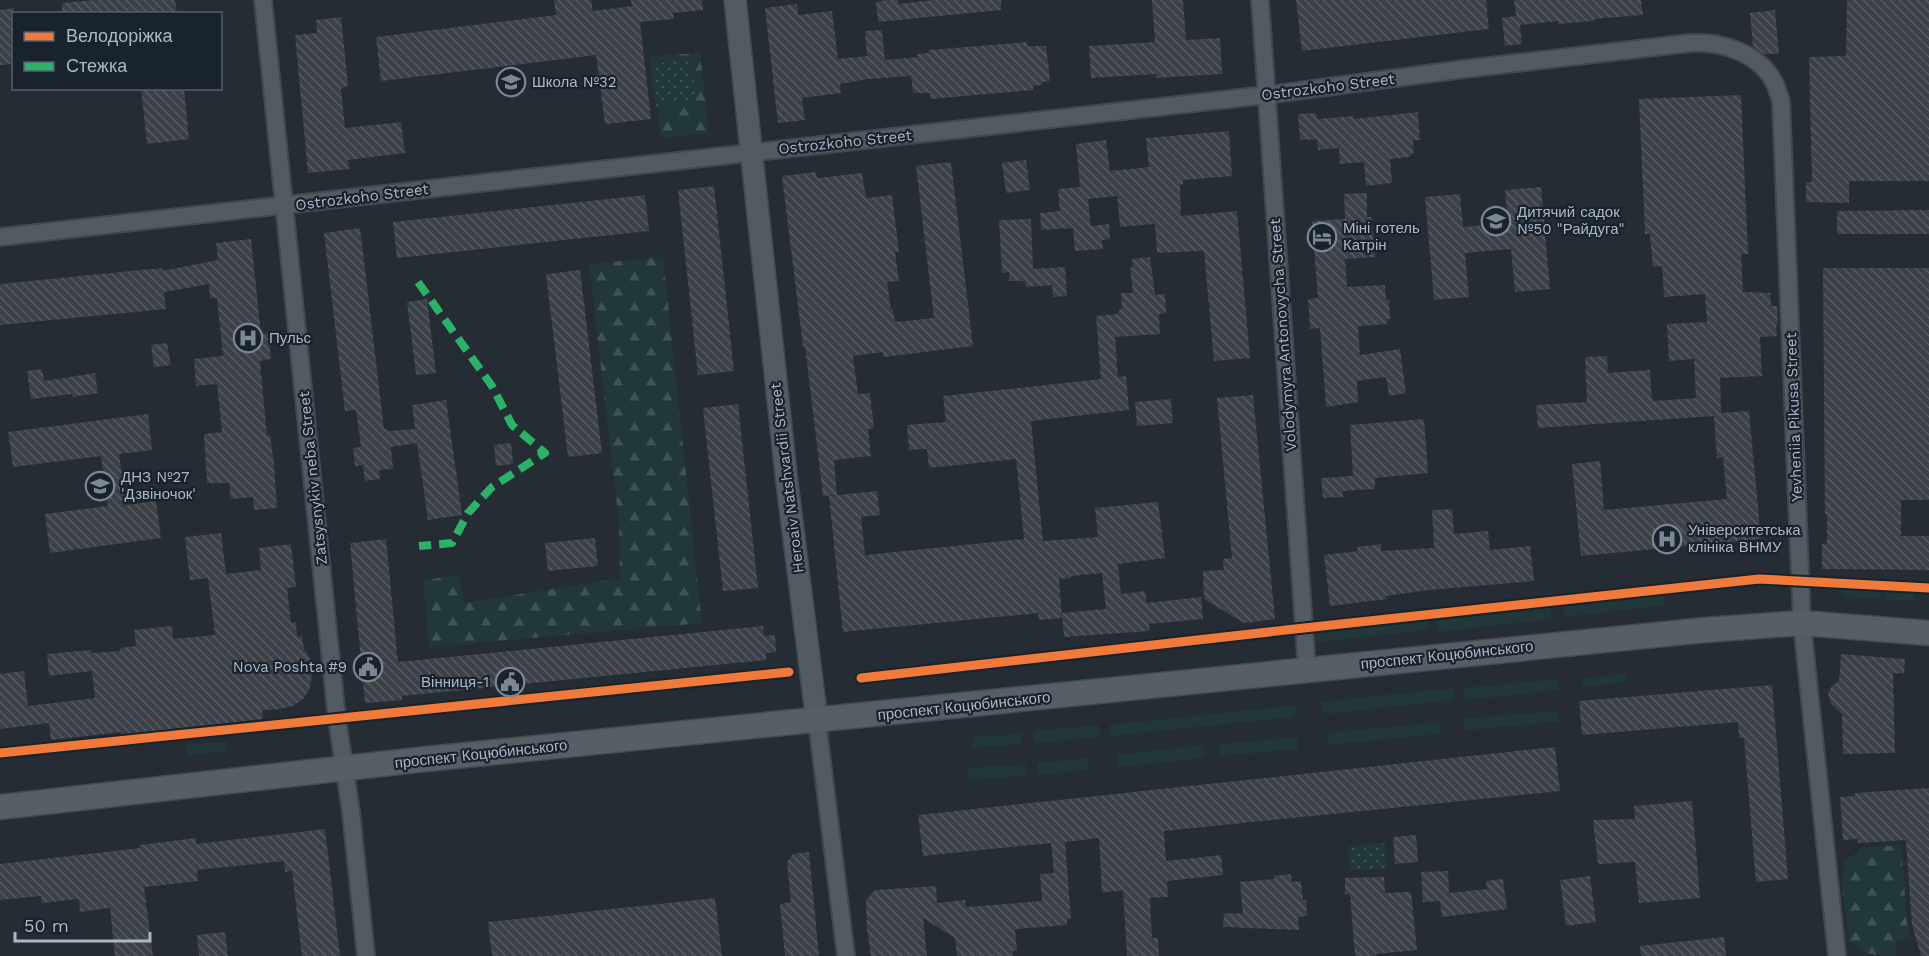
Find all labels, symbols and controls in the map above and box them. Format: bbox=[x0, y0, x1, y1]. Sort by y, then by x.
legend bbox=[12, 12, 222, 90]
text: Велодоріжка bbox=[66, 25, 174, 46]
text: Стежка bbox=[66, 55, 128, 76]
school or university icon: Школа №32 bbox=[495, 66, 527, 98]
street label: Ostrozkoho Street bbox=[1260, 70, 1396, 104]
place label: Школа №32 bbox=[532, 73, 617, 91]
street label: Ostrozkoho Street bbox=[777, 126, 913, 158]
street label: Ostrozkoho Street bbox=[294, 180, 430, 214]
place label: Дитячий садок №50 "Райдуга" bbox=[1517, 203, 1625, 238]
school or university icon: Дитячий садок №50 "Райдуга" bbox=[1480, 205, 1512, 237]
street label: Volodymyra Antonovycha Street bbox=[1266, 217, 1300, 452]
place label: Міні готель Катрін bbox=[1343, 219, 1420, 254]
hotel icon: Міні готель Катрін bbox=[1306, 221, 1338, 253]
hospital icon: Пульс bbox=[232, 322, 264, 354]
place label: Пульс bbox=[269, 329, 312, 347]
street label: Yevheniia Pikusa Street bbox=[1782, 331, 1806, 502]
street label: Heroaiv Natshvardii Street bbox=[766, 381, 808, 574]
street label: Zatsysnykiv neba Street bbox=[295, 390, 331, 566]
place label: ДНЗ №27 'Дзвіночок' bbox=[121, 468, 196, 503]
school or university icon: ДНЗ №27 'Дзвіночок' bbox=[84, 470, 116, 502]
place label: Університетська клініка ВНМУ bbox=[1688, 521, 1801, 556]
hospital icon: Університетська клініка ВНМУ bbox=[1651, 523, 1683, 555]
street label: проспект Коцюбинського bbox=[1360, 637, 1534, 673]
public building icon: Nova Poshta #9 bbox=[352, 651, 384, 683]
place label: Nova Poshta #9 bbox=[233, 658, 347, 676]
public building icon: Вінниця-1 bbox=[494, 666, 526, 698]
place label: Вінниця-1 bbox=[421, 673, 489, 691]
street label: проспект Коцюбинського bbox=[877, 688, 1051, 724]
street label: проспект Коцюбинського bbox=[394, 736, 568, 772]
scale bar bbox=[15, 905, 150, 943]
text: 50 m bbox=[24, 915, 69, 936]

